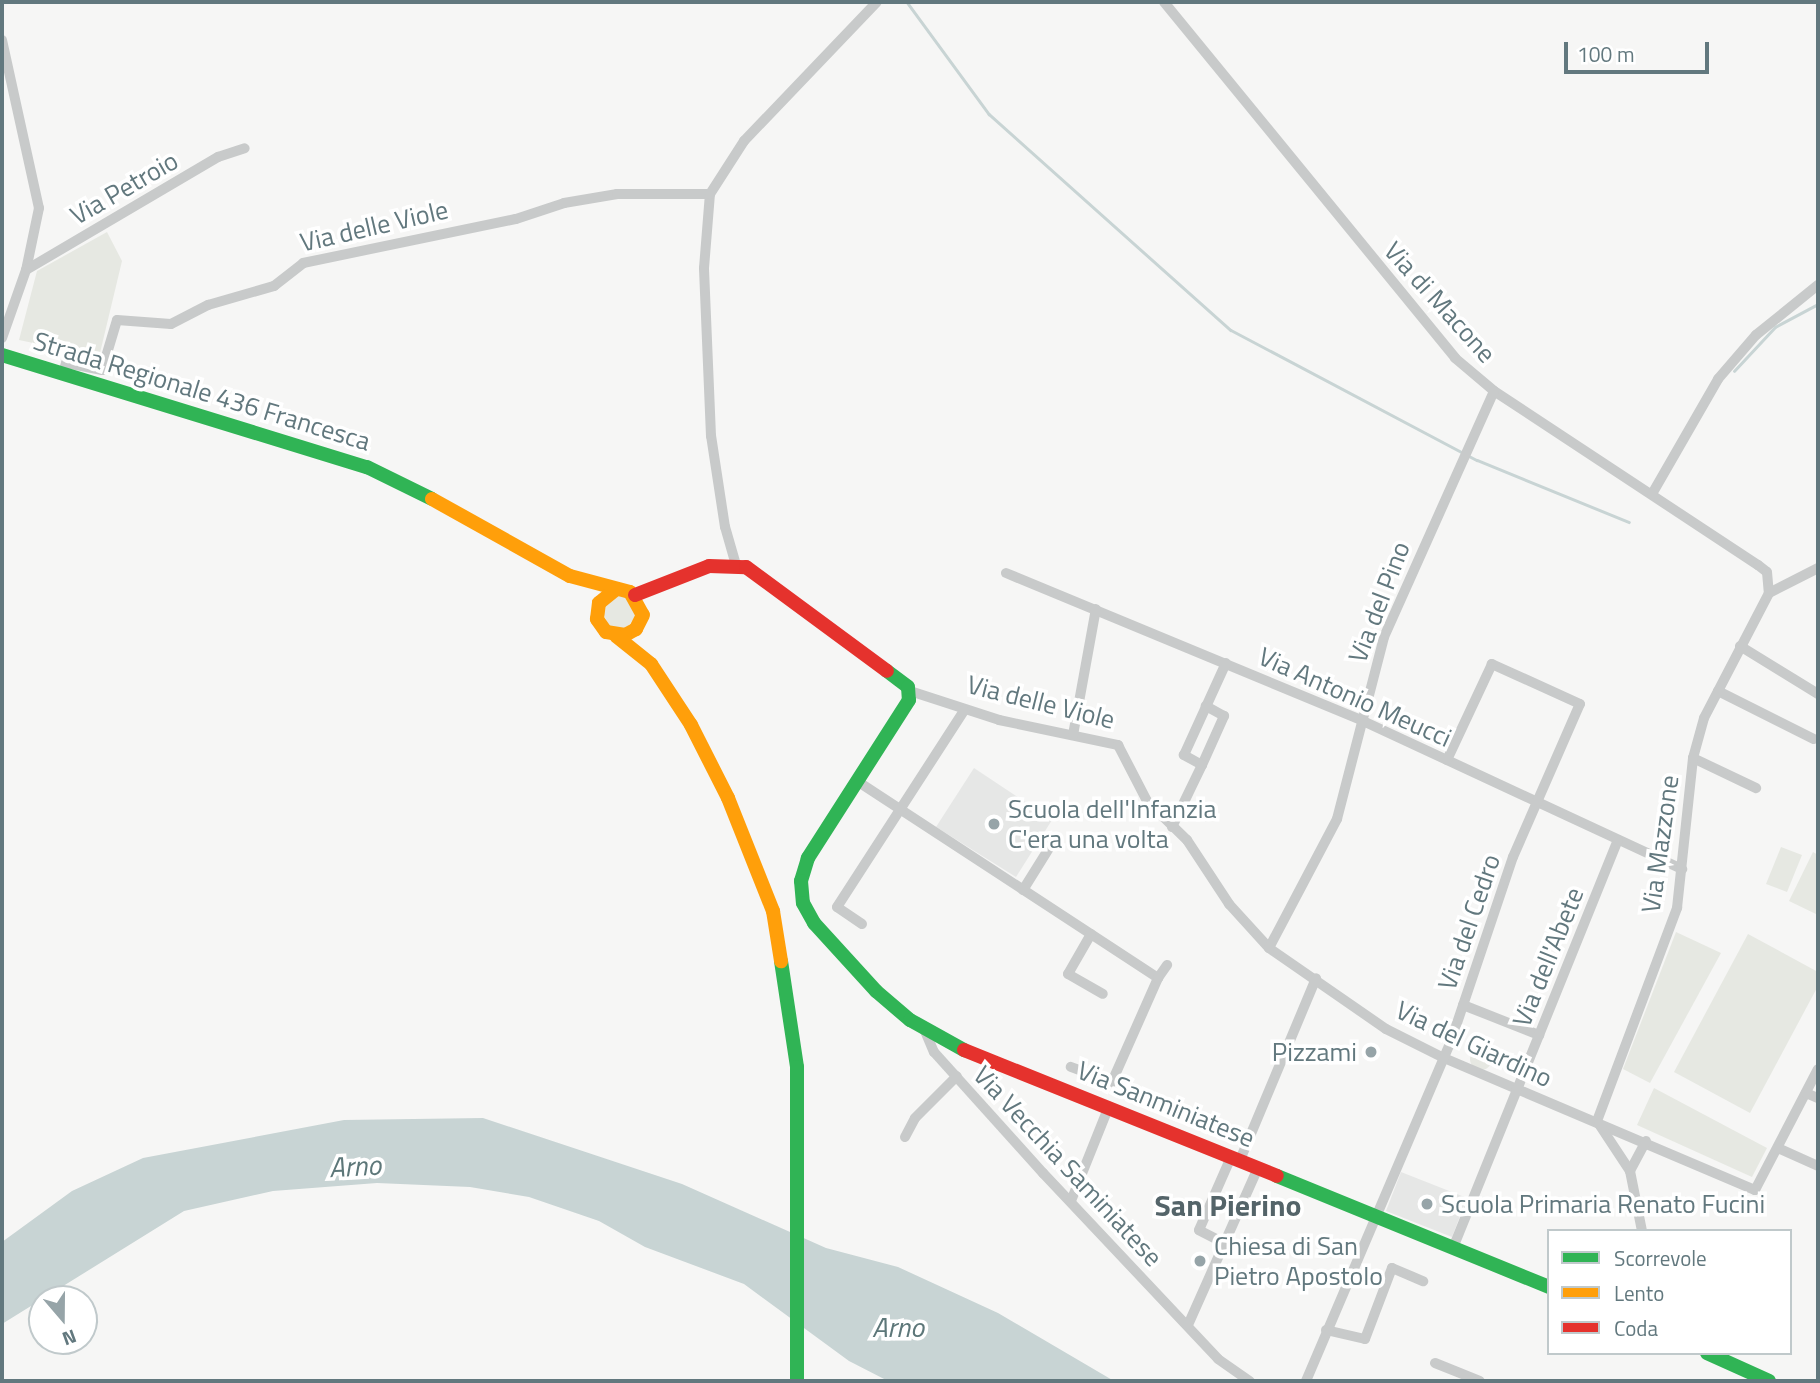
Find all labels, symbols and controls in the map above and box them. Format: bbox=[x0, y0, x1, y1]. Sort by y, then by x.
scale bar bbox=[1568, 28, 1713, 72]
text: 100 m bbox=[1577, 38, 1634, 70]
street label: Via Petroio bbox=[65, 145, 183, 231]
street label: Via delle Viole bbox=[297, 194, 451, 258]
street label: Via di Macone bbox=[1378, 235, 1502, 369]
street label: Strada Regionale 436 Francesca bbox=[30, 325, 374, 457]
street label: Via del Pino bbox=[1342, 537, 1416, 667]
street label: Via Antonio Meucci bbox=[1254, 640, 1456, 754]
street label: Via delle Viole bbox=[964, 669, 1118, 735]
street label: Via Mazzone bbox=[1635, 773, 1685, 915]
place label: Scuola dell'Infanzia C'era una volta bbox=[1008, 793, 1217, 854]
marker: Scuola dell'Infanzia C'era una volta bbox=[986, 816, 1002, 832]
street label: Via del Cedro bbox=[1431, 850, 1507, 994]
street label: Via dell'Abete bbox=[1506, 883, 1590, 1031]
street label: Via del Giardino bbox=[1391, 994, 1557, 1094]
place label: Pizzami bbox=[1272, 1036, 1357, 1068]
marker: Pizzami bbox=[1363, 1044, 1379, 1060]
street label: Via Sanminiatese bbox=[1073, 1054, 1259, 1154]
street label: Via Vecchia Saminiatese bbox=[967, 1059, 1169, 1273]
water label: Arno bbox=[328, 1148, 382, 1184]
district label: San Pierino bbox=[1155, 1187, 1301, 1223]
place label: Scuola Primaria Renato Fucini bbox=[1441, 1188, 1765, 1220]
marker: Scuola Primaria Renato Fucini bbox=[1419, 1196, 1435, 1212]
legend bbox=[1547, 1229, 1792, 1355]
place label: Chiesa di San Pietro Apostolo bbox=[1214, 1230, 1383, 1292]
text: Scorrevole bbox=[1614, 1242, 1707, 1274]
marker: Chiesa di San Pietro Apostolo bbox=[1192, 1253, 1208, 1269]
text: Lento bbox=[1614, 1277, 1664, 1309]
north arrow bbox=[28, 1285, 98, 1355]
water label: Arno bbox=[872, 1310, 924, 1344]
text: Coda bbox=[1614, 1312, 1658, 1344]
text: N bbox=[59, 1322, 81, 1354]

